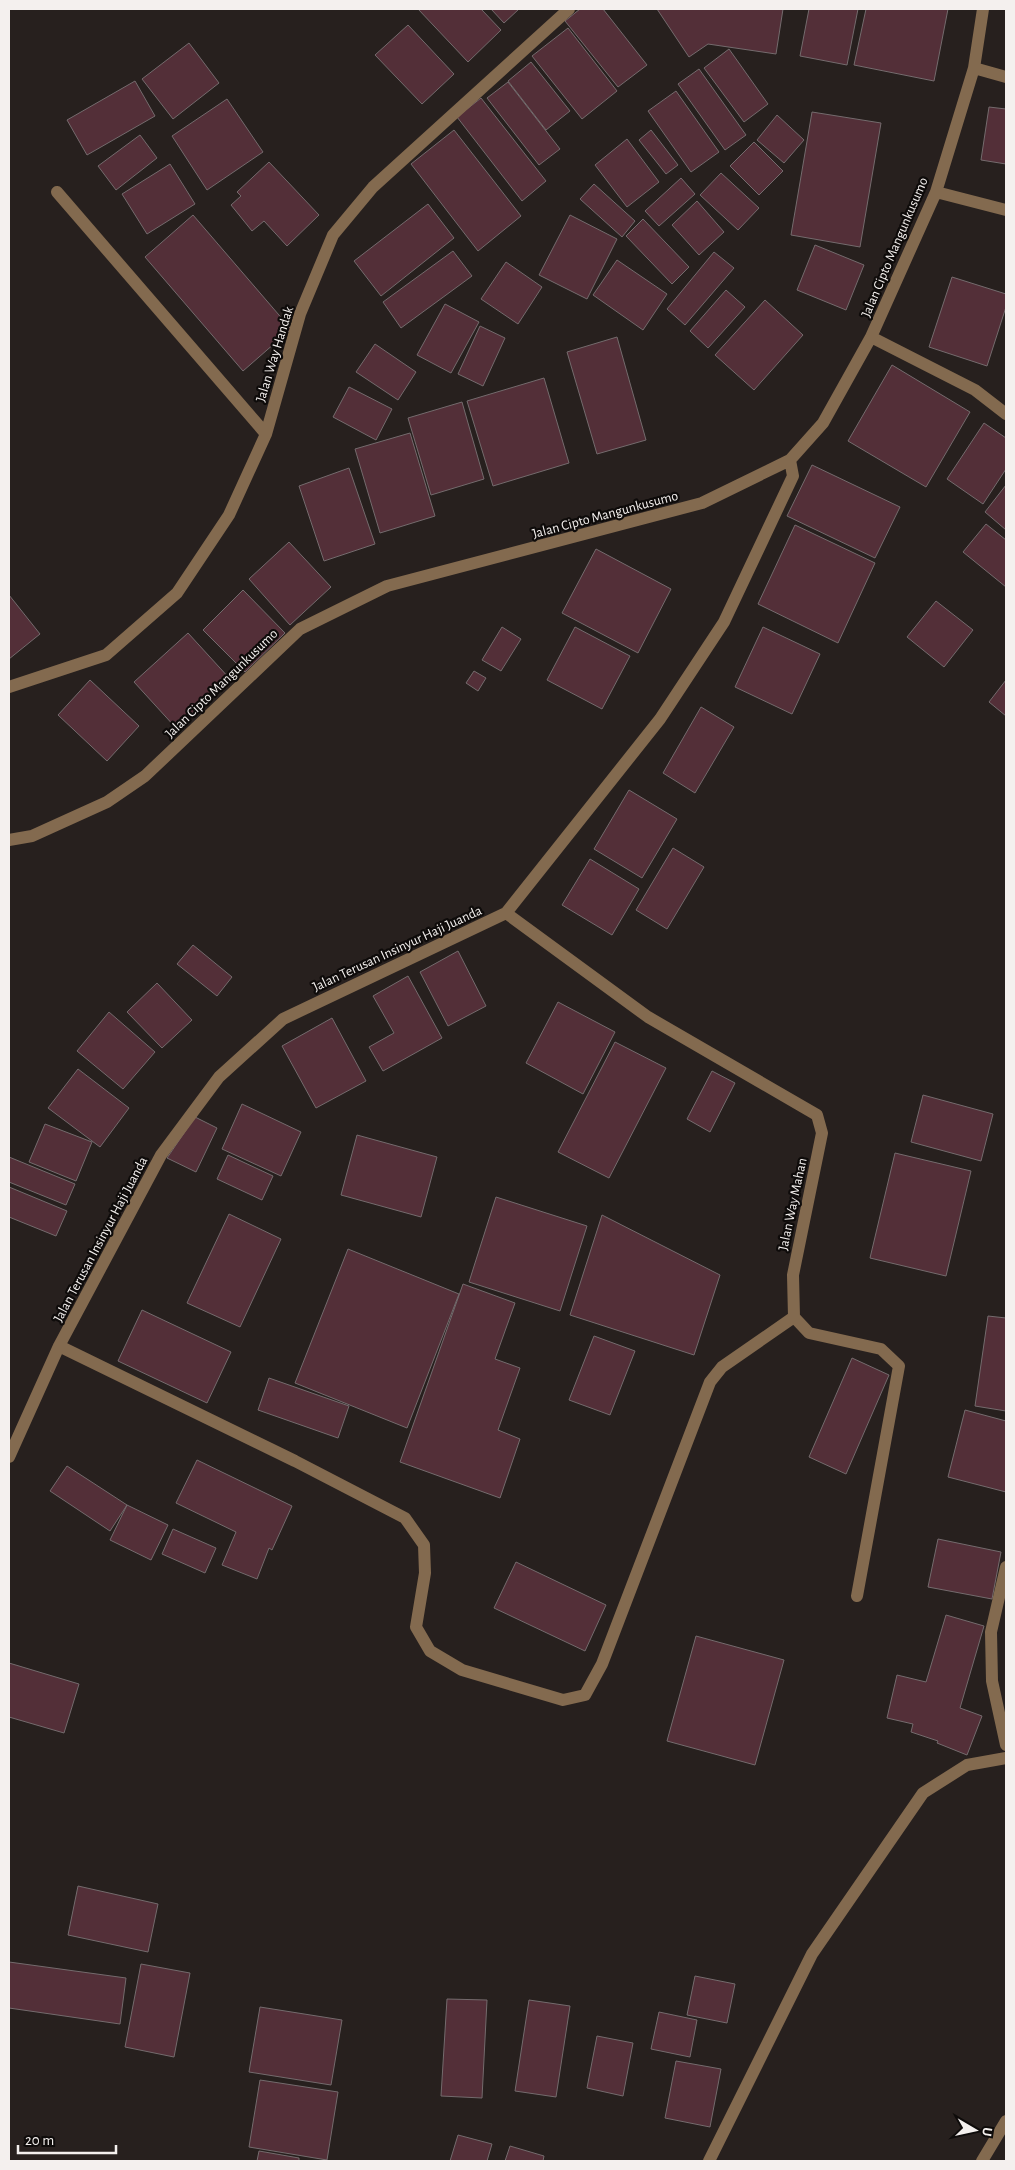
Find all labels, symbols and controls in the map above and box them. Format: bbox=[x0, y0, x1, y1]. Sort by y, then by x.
street label: Jalan Cipto Mangunkusumo bbox=[859, 175, 931, 319]
street label: Jalan Way Handak bbox=[254, 304, 296, 404]
street label: Jalan Cipto Mangunkusumo bbox=[531, 489, 680, 541]
street label: Jalan Cipto Mangunkusumo bbox=[163, 626, 281, 741]
street label: Jalan Terusan Insinyur Haji Juanda bbox=[311, 903, 485, 994]
street label: Jalan Terusan Insinyur Haji Juanda bbox=[51, 1154, 151, 1324]
street label: Jalan Way Mahan bbox=[776, 1157, 810, 1252]
north arrow bbox=[950, 2105, 1000, 2155]
scale bar bbox=[18, 2122, 115, 2154]
text: U bbox=[979, 2126, 994, 2137]
text: 20 m bbox=[25, 2133, 54, 2148]

